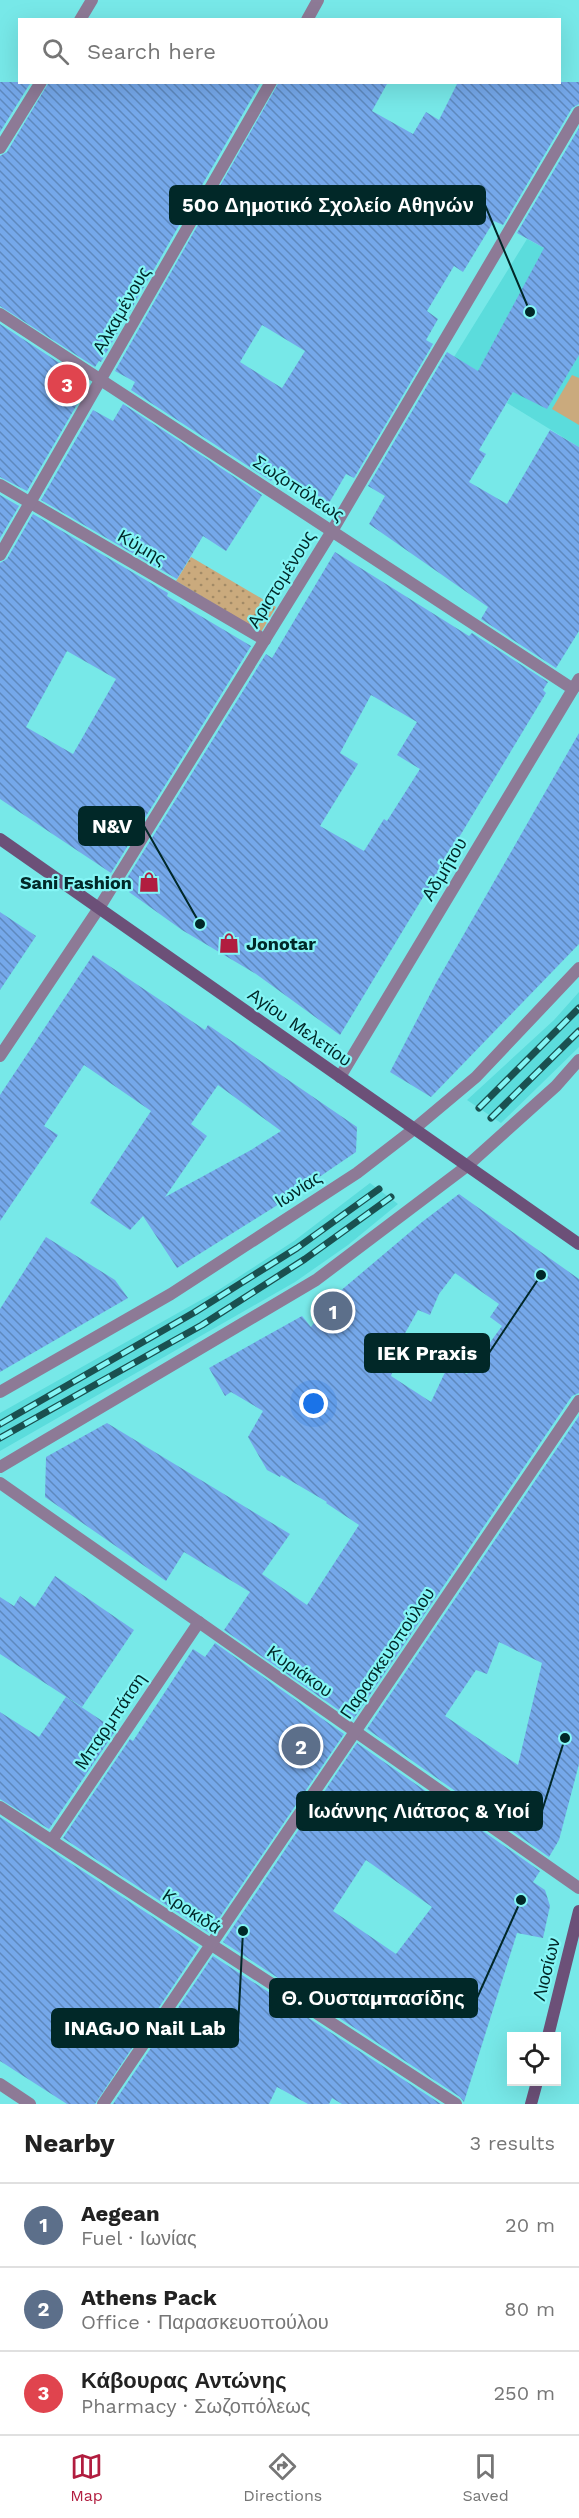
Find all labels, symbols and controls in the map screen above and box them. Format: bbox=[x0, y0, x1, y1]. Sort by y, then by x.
search box bbox=[18, 18, 561, 84]
icon: search bbox=[39, 35, 72, 68]
text: Search here bbox=[87, 39, 216, 64]
callout: 50ο Δημοτικό Σχολείο Αθηνών bbox=[170, 186, 485, 224]
text: 50ο Δημοτικό Σχολείο Αθηνών bbox=[182, 193, 474, 217]
street label: Αλκαμένους bbox=[88, 262, 154, 357]
pin: 3 bbox=[48, 362, 86, 406]
street label: Σωζοπόλεως bbox=[249, 451, 349, 525]
street label: Κύμης bbox=[114, 525, 170, 569]
street label: Αριστομένους bbox=[243, 526, 319, 632]
callout: N&V bbox=[79, 807, 144, 845]
text: N&V bbox=[92, 814, 132, 838]
street label: Αδμήτου bbox=[417, 834, 471, 904]
shop icon: Sani Fashion bbox=[137, 870, 161, 894]
place label: Sani Fashion bbox=[20, 872, 132, 893]
shop icon: Jonotar bbox=[217, 931, 241, 955]
place label: Jonotar bbox=[246, 933, 316, 954]
street label: Αγίου Μελετίου bbox=[244, 984, 356, 1070]
street label: Ιωνίας bbox=[271, 1166, 325, 1212]
pin: 1 bbox=[314, 1288, 352, 1334]
callout: IEK Praxis bbox=[365, 1334, 489, 1372]
text: IEK Praxis bbox=[377, 1341, 477, 1365]
your location bbox=[299, 1389, 328, 1418]
street label: Παρασκευοπούλου bbox=[335, 1583, 439, 1723]
street label: Κυριάκου bbox=[263, 1641, 337, 1701]
street label: Μπαρμπάτση bbox=[70, 1669, 150, 1773]
pin: 2 bbox=[282, 1724, 320, 1768]
callout: Ιωάννης Λιάτσος & Υιοί bbox=[297, 1792, 542, 1830]
text: Ιωάννης Λιάτσος & Υιοί bbox=[308, 1799, 530, 1823]
street label: Κροκιδά bbox=[159, 1884, 225, 1938]
street label: Λιοσίων bbox=[528, 1935, 564, 2003]
callout: Θ. Ουσταμπασίδης bbox=[270, 1979, 477, 2017]
text: Θ. Ουσταμπασίδης bbox=[281, 1986, 465, 2010]
callout: INAGJO Nail Lab bbox=[52, 2009, 238, 2047]
text: INAGJO Nail Lab bbox=[64, 2016, 226, 2040]
map controls bbox=[507, 2032, 561, 2086]
button: locate bbox=[507, 2032, 561, 2086]
text: Nearby bbox=[24, 2128, 115, 2158]
text: 3 results bbox=[470, 2131, 555, 2155]
text: Aegean bbox=[81, 2201, 160, 2226]
text: 1 bbox=[39, 2213, 48, 2237]
text: 20 m bbox=[505, 2213, 555, 2237]
text: Fuel · Ιωνίας bbox=[81, 2226, 197, 2250]
text: Athens Pack bbox=[81, 2285, 217, 2310]
text: 2 bbox=[38, 2297, 49, 2321]
text: 80 m bbox=[504, 2297, 555, 2321]
text: Office · Παρασκευοπούλου bbox=[81, 2310, 329, 2334]
text: Κάβουρας Αντώνης bbox=[81, 2368, 287, 2393]
text: 3 bbox=[38, 2381, 49, 2405]
text: 250 m bbox=[493, 2381, 555, 2405]
text: Pharmacy · Σωζοπόλεως bbox=[81, 2394, 310, 2418]
tab: Map bbox=[70, 2450, 103, 2505]
tab: Directions bbox=[243, 2450, 322, 2505]
tab: Saved bbox=[462, 2450, 509, 2505]

